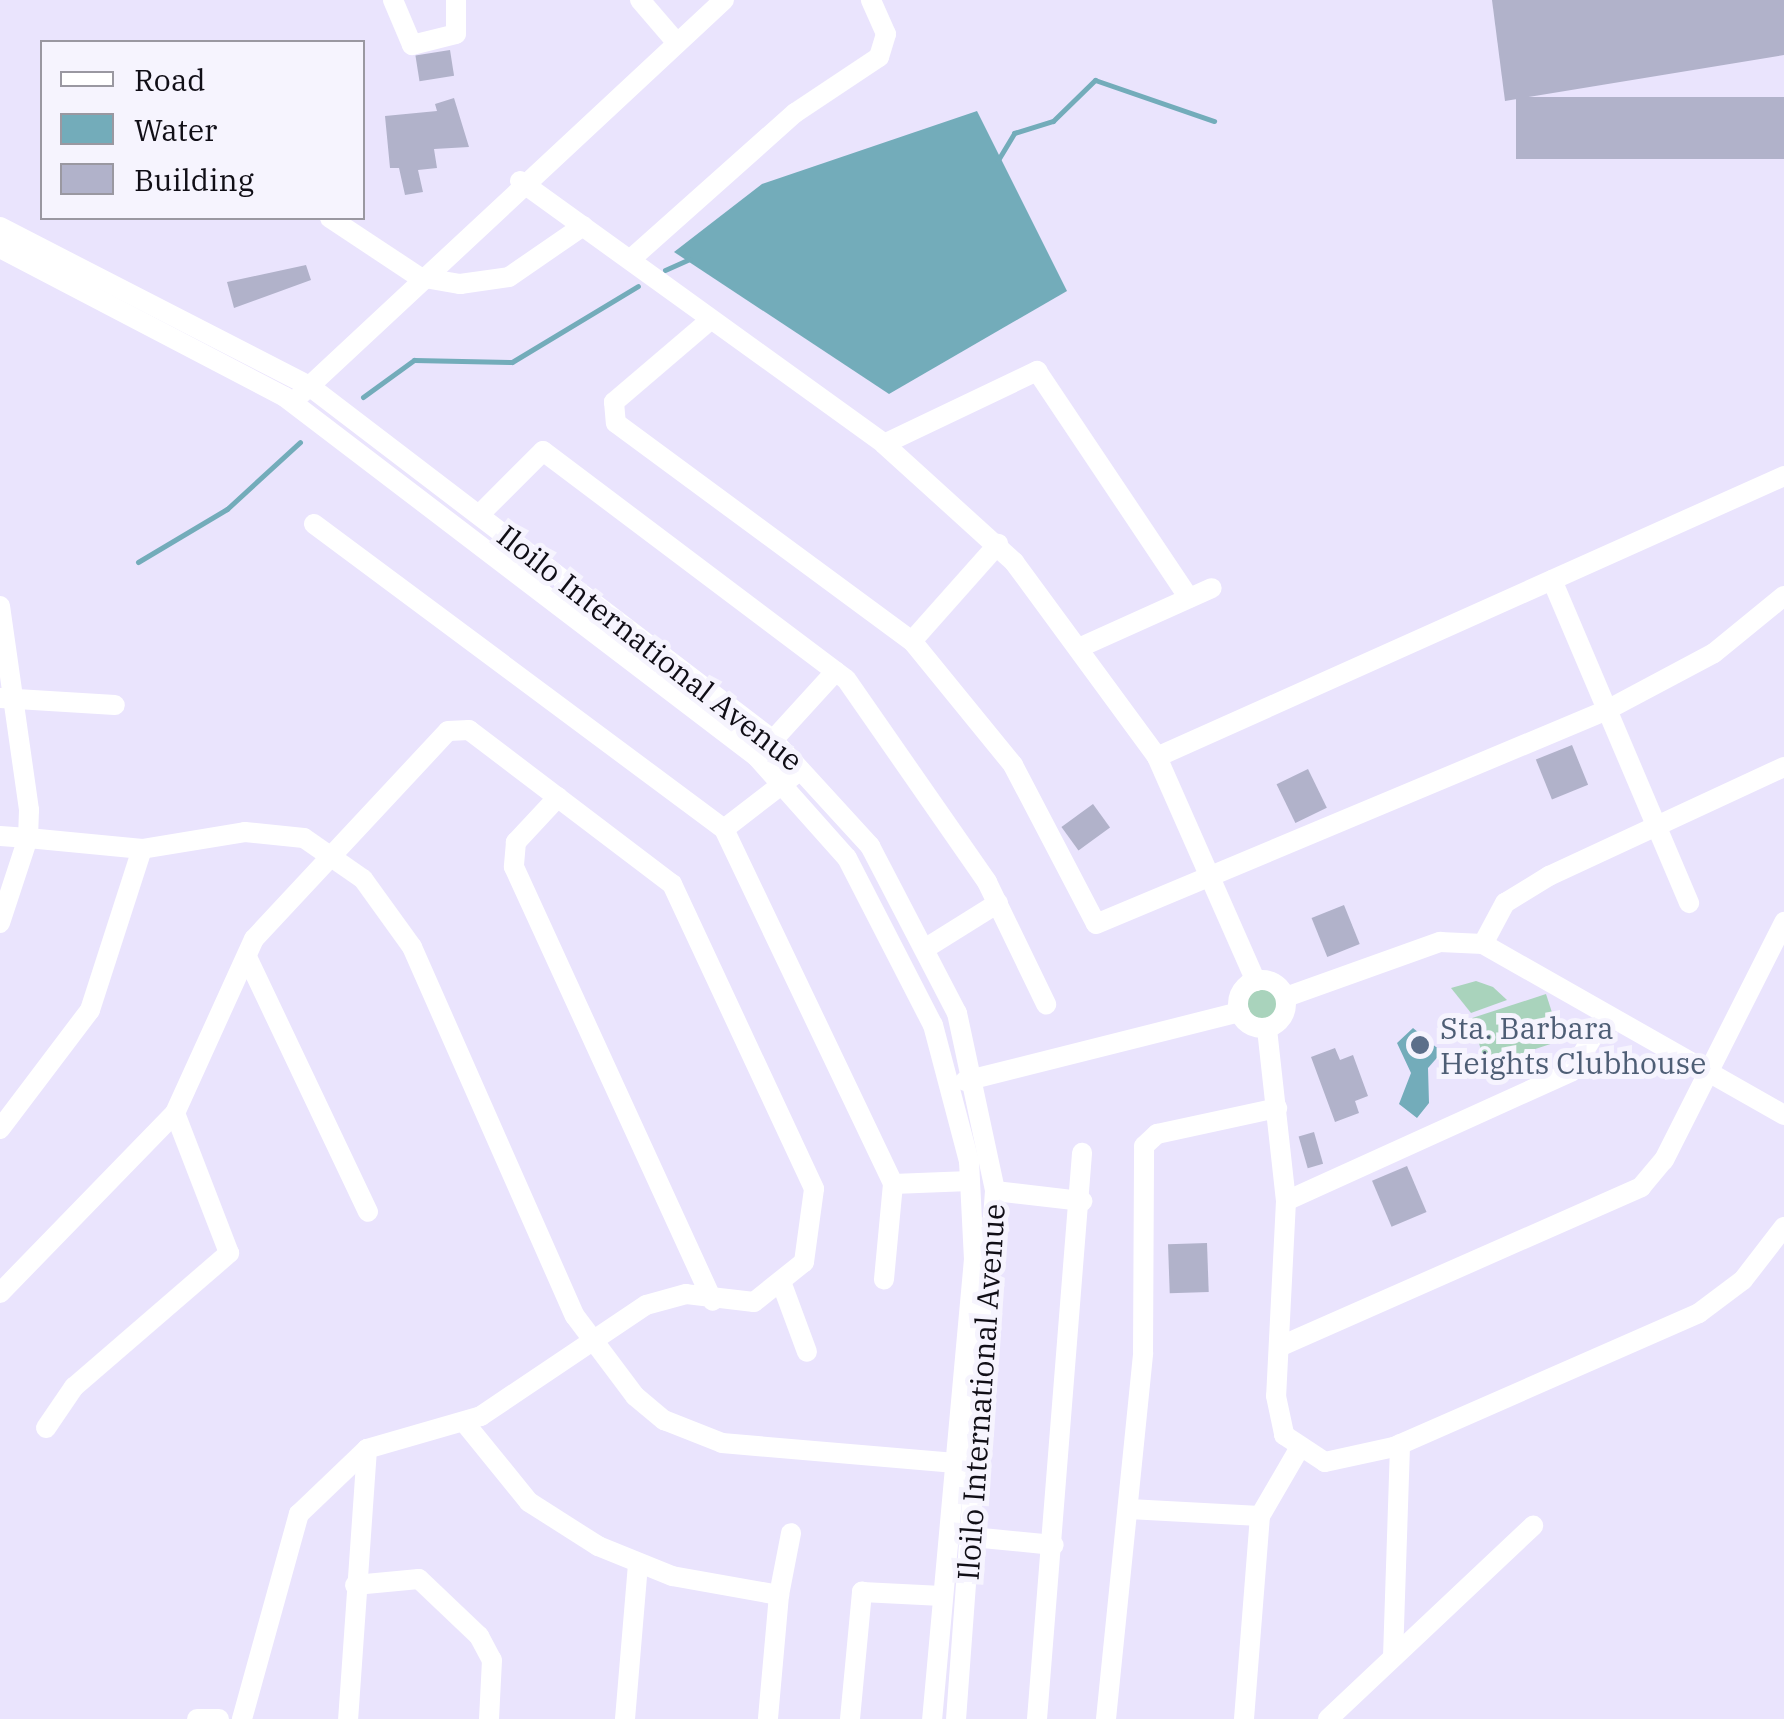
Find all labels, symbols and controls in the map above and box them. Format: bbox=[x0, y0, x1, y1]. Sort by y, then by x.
legend bbox=[40, 40, 365, 220]
text: Road bbox=[134, 60, 206, 99]
text: Water bbox=[134, 110, 217, 149]
text: Building bbox=[134, 160, 254, 199]
street label: Iloilo International Avenue bbox=[490, 518, 810, 778]
place label: Sta. Barbara Heights Clubhouse bbox=[1440, 1010, 1706, 1080]
marker: Sta. Barbara Heights Clubhouse bbox=[1409, 1034, 1431, 1056]
street label: Iloilo International Avenue bbox=[950, 1203, 1012, 1581]

